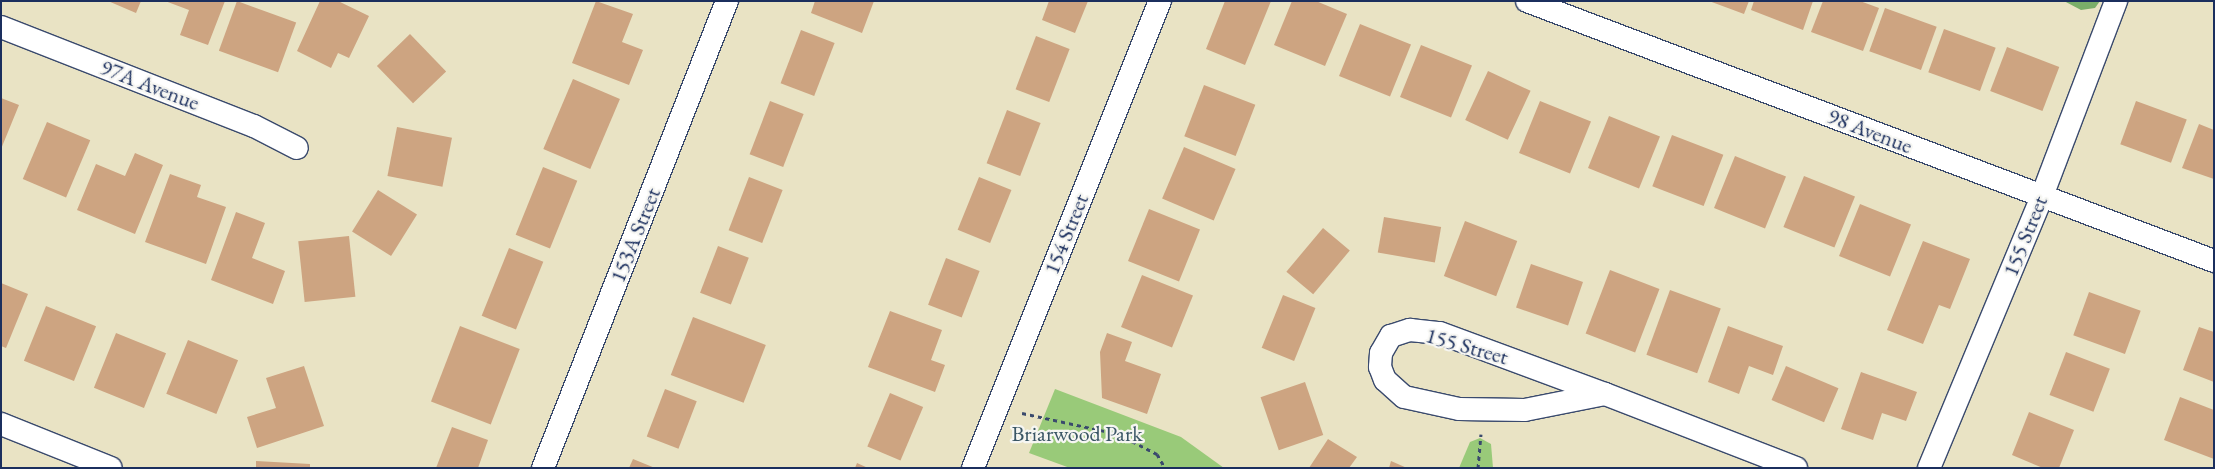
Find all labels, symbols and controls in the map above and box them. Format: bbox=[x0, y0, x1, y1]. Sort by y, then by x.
street label: 97A Avenue bbox=[97, 54, 203, 116]
street label: 98 Avenue bbox=[1824, 103, 1916, 159]
street label: 153A Street bbox=[604, 184, 666, 286]
street label: 154 Street bbox=[1038, 190, 1094, 278]
street label: 155 Street bbox=[1997, 192, 2053, 280]
street label: 155 Street bbox=[1423, 322, 1511, 370]
park label: Briarwood Park bbox=[1011, 421, 1143, 447]

